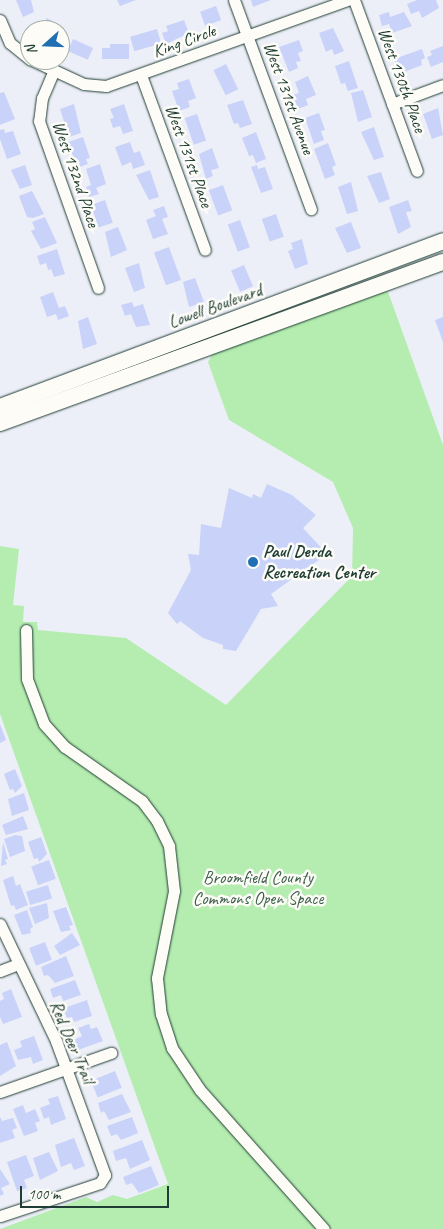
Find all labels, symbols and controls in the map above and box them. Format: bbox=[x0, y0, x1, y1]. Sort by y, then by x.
north arrow bbox=[20, 20, 70, 70]
street label: King Circle bbox=[150, 20, 218, 62]
street label: West 130th Place bbox=[373, 25, 431, 135]
street label: West 131st Avenue bbox=[259, 39, 319, 157]
text: N bbox=[22, 43, 41, 57]
street label: West 131st Place bbox=[160, 102, 218, 210]
street label: West 132nd Place bbox=[48, 118, 104, 230]
street label: Lowell Boulevard bbox=[165, 279, 265, 333]
place label: Paul Derda Recreation Center bbox=[263, 541, 375, 584]
marker: Paul Derda Recreation Center bbox=[247, 556, 259, 568]
park label: Broomfield County Commons Open Space bbox=[193, 867, 323, 910]
street label: Red Deer Trail bbox=[45, 998, 99, 1086]
scale bar bbox=[22, 1176, 171, 1208]
text: 100 m bbox=[28, 1185, 60, 1204]

